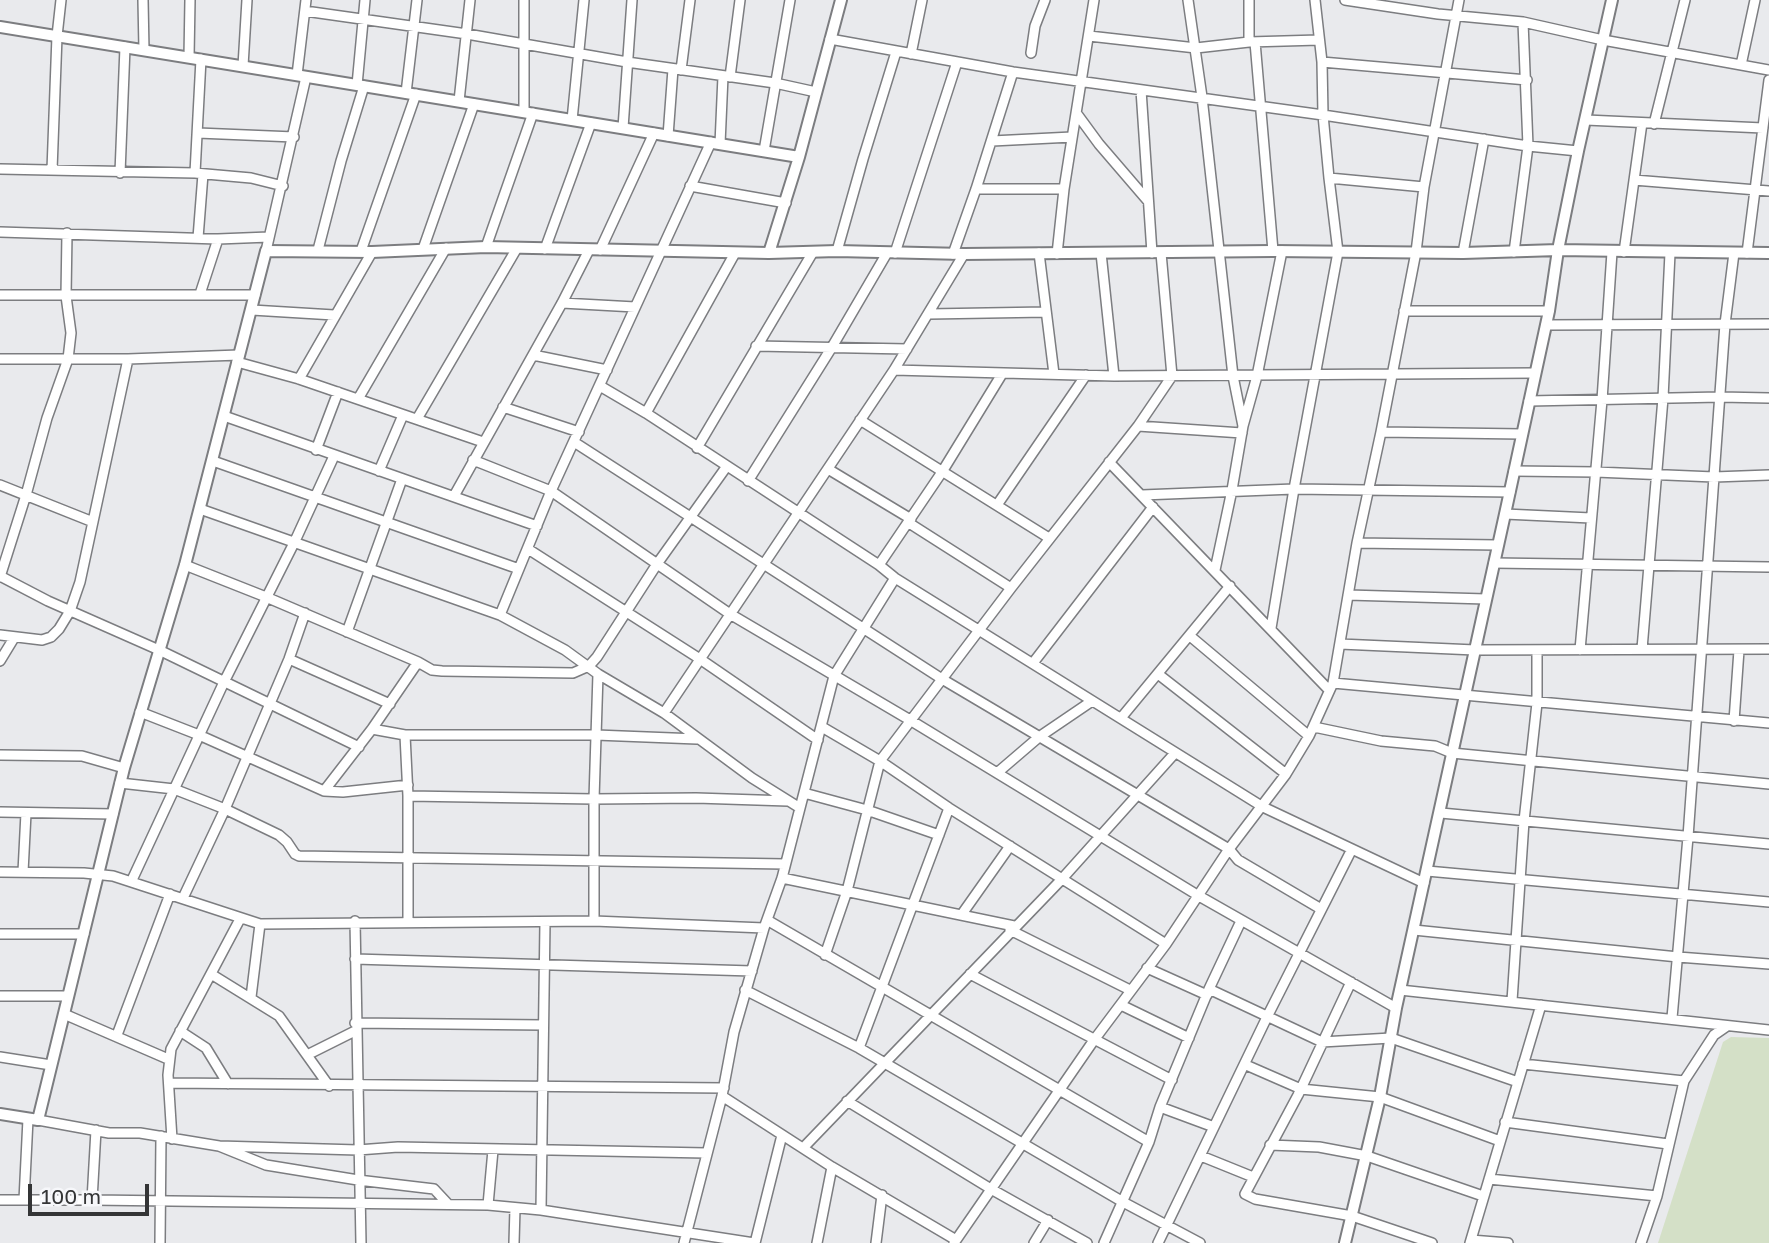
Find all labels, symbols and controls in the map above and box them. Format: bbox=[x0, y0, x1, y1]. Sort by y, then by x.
scale bar bbox=[32, 1170, 152, 1214]
text: 100 m bbox=[41, 1183, 101, 1209]

